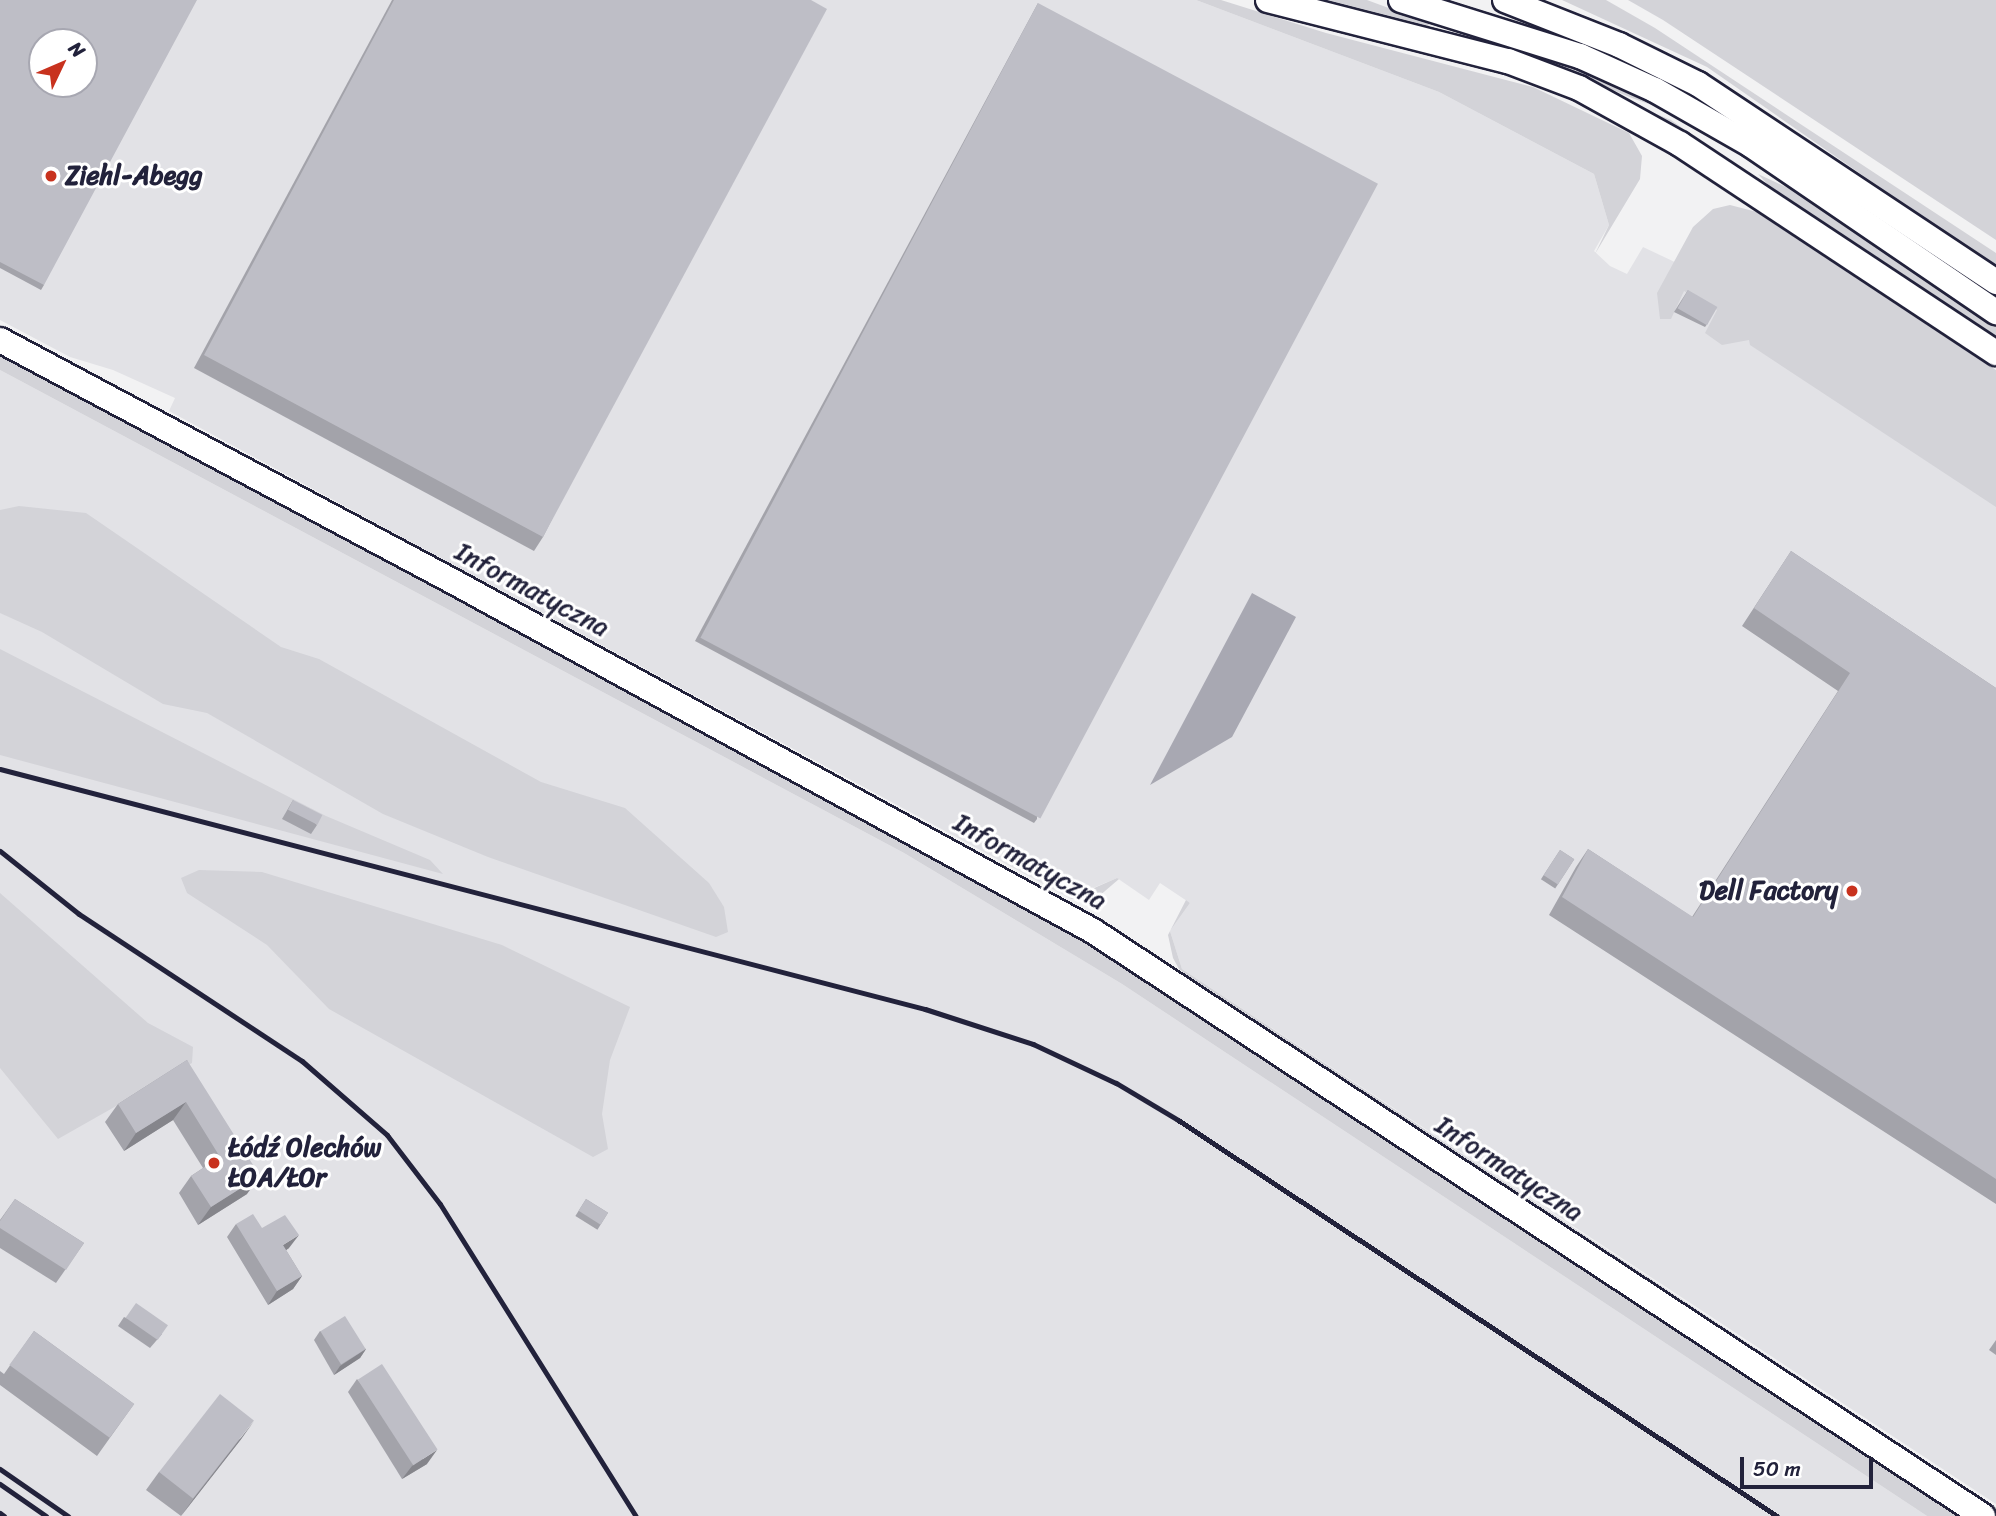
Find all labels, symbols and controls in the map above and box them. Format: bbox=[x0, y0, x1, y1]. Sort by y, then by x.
north arrow bbox=[28, 28, 98, 98]
text: N bbox=[61, 33, 93, 66]
place label: Ziehl-Abegg bbox=[65, 160, 203, 192]
marker: Ziehl-Abegg bbox=[43, 168, 59, 184]
street label: Informatyczna bbox=[450, 536, 614, 644]
street label: Informatyczna bbox=[948, 807, 1112, 917]
place label: Dell Factory bbox=[1699, 875, 1838, 907]
marker: Dell Factory bbox=[1844, 883, 1860, 899]
street label: Informatyczna bbox=[1429, 1110, 1589, 1228]
place label: Łódź Olechów ŁOA/ŁOr bbox=[228, 1132, 381, 1194]
marker: Łódź Olechów ŁOA/ŁOr bbox=[206, 1155, 222, 1171]
scale bar bbox=[1744, 1442, 1877, 1486]
text: 50 m bbox=[1753, 1450, 1801, 1488]

